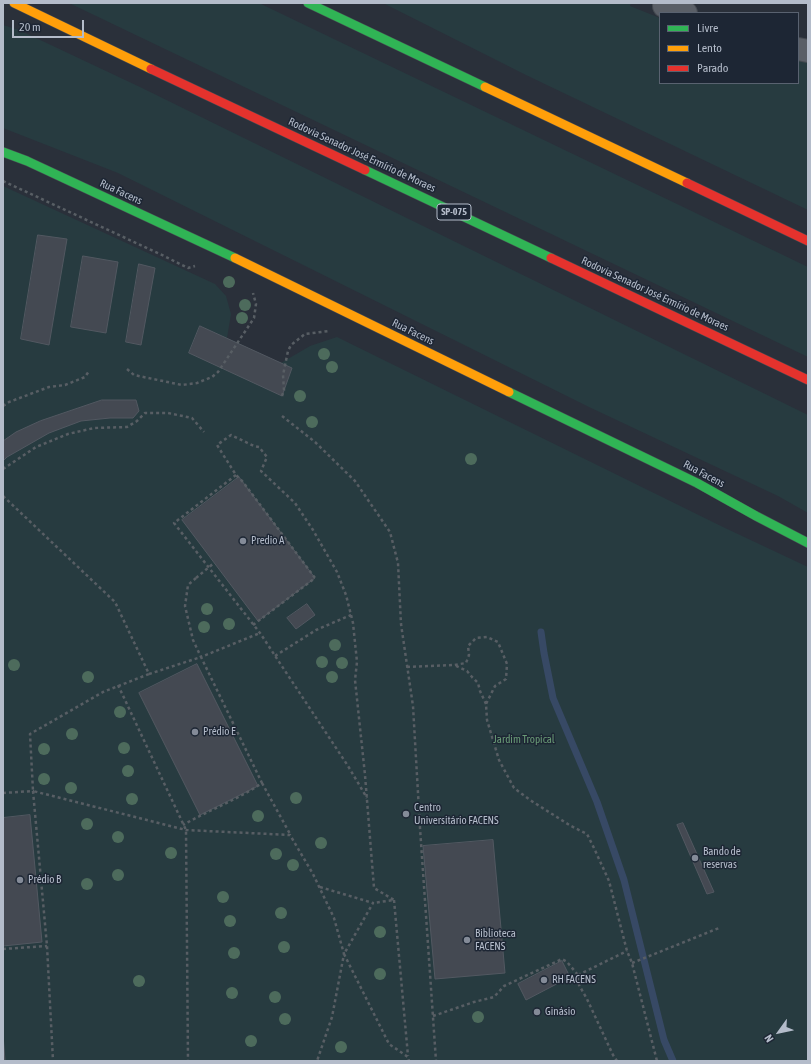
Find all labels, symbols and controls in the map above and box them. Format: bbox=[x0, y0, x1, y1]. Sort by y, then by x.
scale bar bbox=[14, 12, 86, 38]
legend bbox=[659, 12, 799, 84]
text: 20 m bbox=[19, 20, 41, 34]
text: Livre bbox=[697, 21, 718, 35]
text: Lento bbox=[697, 41, 722, 55]
text: Parado bbox=[697, 61, 728, 75]
street label: Rodovia Senador José Ermírio de Moraes bbox=[286, 115, 438, 195]
street label: Rua Facens bbox=[98, 176, 144, 208]
road number: SP-075 bbox=[437, 204, 471, 220]
street label: Rodovia Senador José Ermírio de Moraes bbox=[579, 254, 731, 334]
street label: Rua Facens bbox=[390, 316, 436, 348]
street label: Rua Facens bbox=[681, 458, 727, 490]
place label: Predio A bbox=[251, 534, 284, 548]
marker: Predio A bbox=[238, 536, 248, 546]
place label: Prédio E bbox=[203, 725, 236, 739]
marker: Prédio E bbox=[190, 727, 200, 737]
park label: Jardim Tropical bbox=[493, 733, 555, 747]
place label: Centro Universitário FACENS bbox=[414, 801, 499, 827]
marker: Centro Universitário FACENS bbox=[401, 809, 411, 819]
place label: Bando de reservas bbox=[703, 845, 741, 871]
marker: Bando de reservas bbox=[690, 853, 700, 863]
place label: Prédio B bbox=[28, 873, 61, 887]
marker: Prédio B bbox=[15, 875, 25, 885]
place label: Biblioteca FACENS bbox=[475, 927, 516, 953]
marker: Biblioteca FACENS bbox=[462, 935, 472, 945]
place label: RH FACENS bbox=[552, 973, 596, 987]
marker: RH FACENS bbox=[539, 975, 549, 985]
place label: Ginásio bbox=[545, 1005, 575, 1019]
marker: Ginásio bbox=[532, 1007, 542, 1017]
north arrow bbox=[759, 1012, 799, 1052]
text: N bbox=[762, 1033, 776, 1045]

